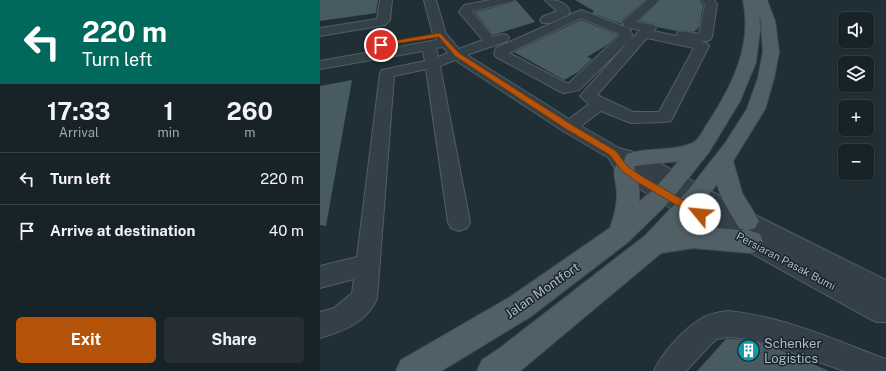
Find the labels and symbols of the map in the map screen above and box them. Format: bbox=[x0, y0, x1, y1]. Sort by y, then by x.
pin bbox=[364, 28, 398, 62]
position arrow bbox=[679, 193, 721, 235]
street label: Persiaran Pasak Bumi bbox=[734, 230, 838, 292]
street label: Jalan Montfort bbox=[502, 259, 582, 321]
place label: Schenker Logistics bbox=[764, 336, 822, 366]
building icon: Schenker Logistics bbox=[736, 337, 762, 363]

